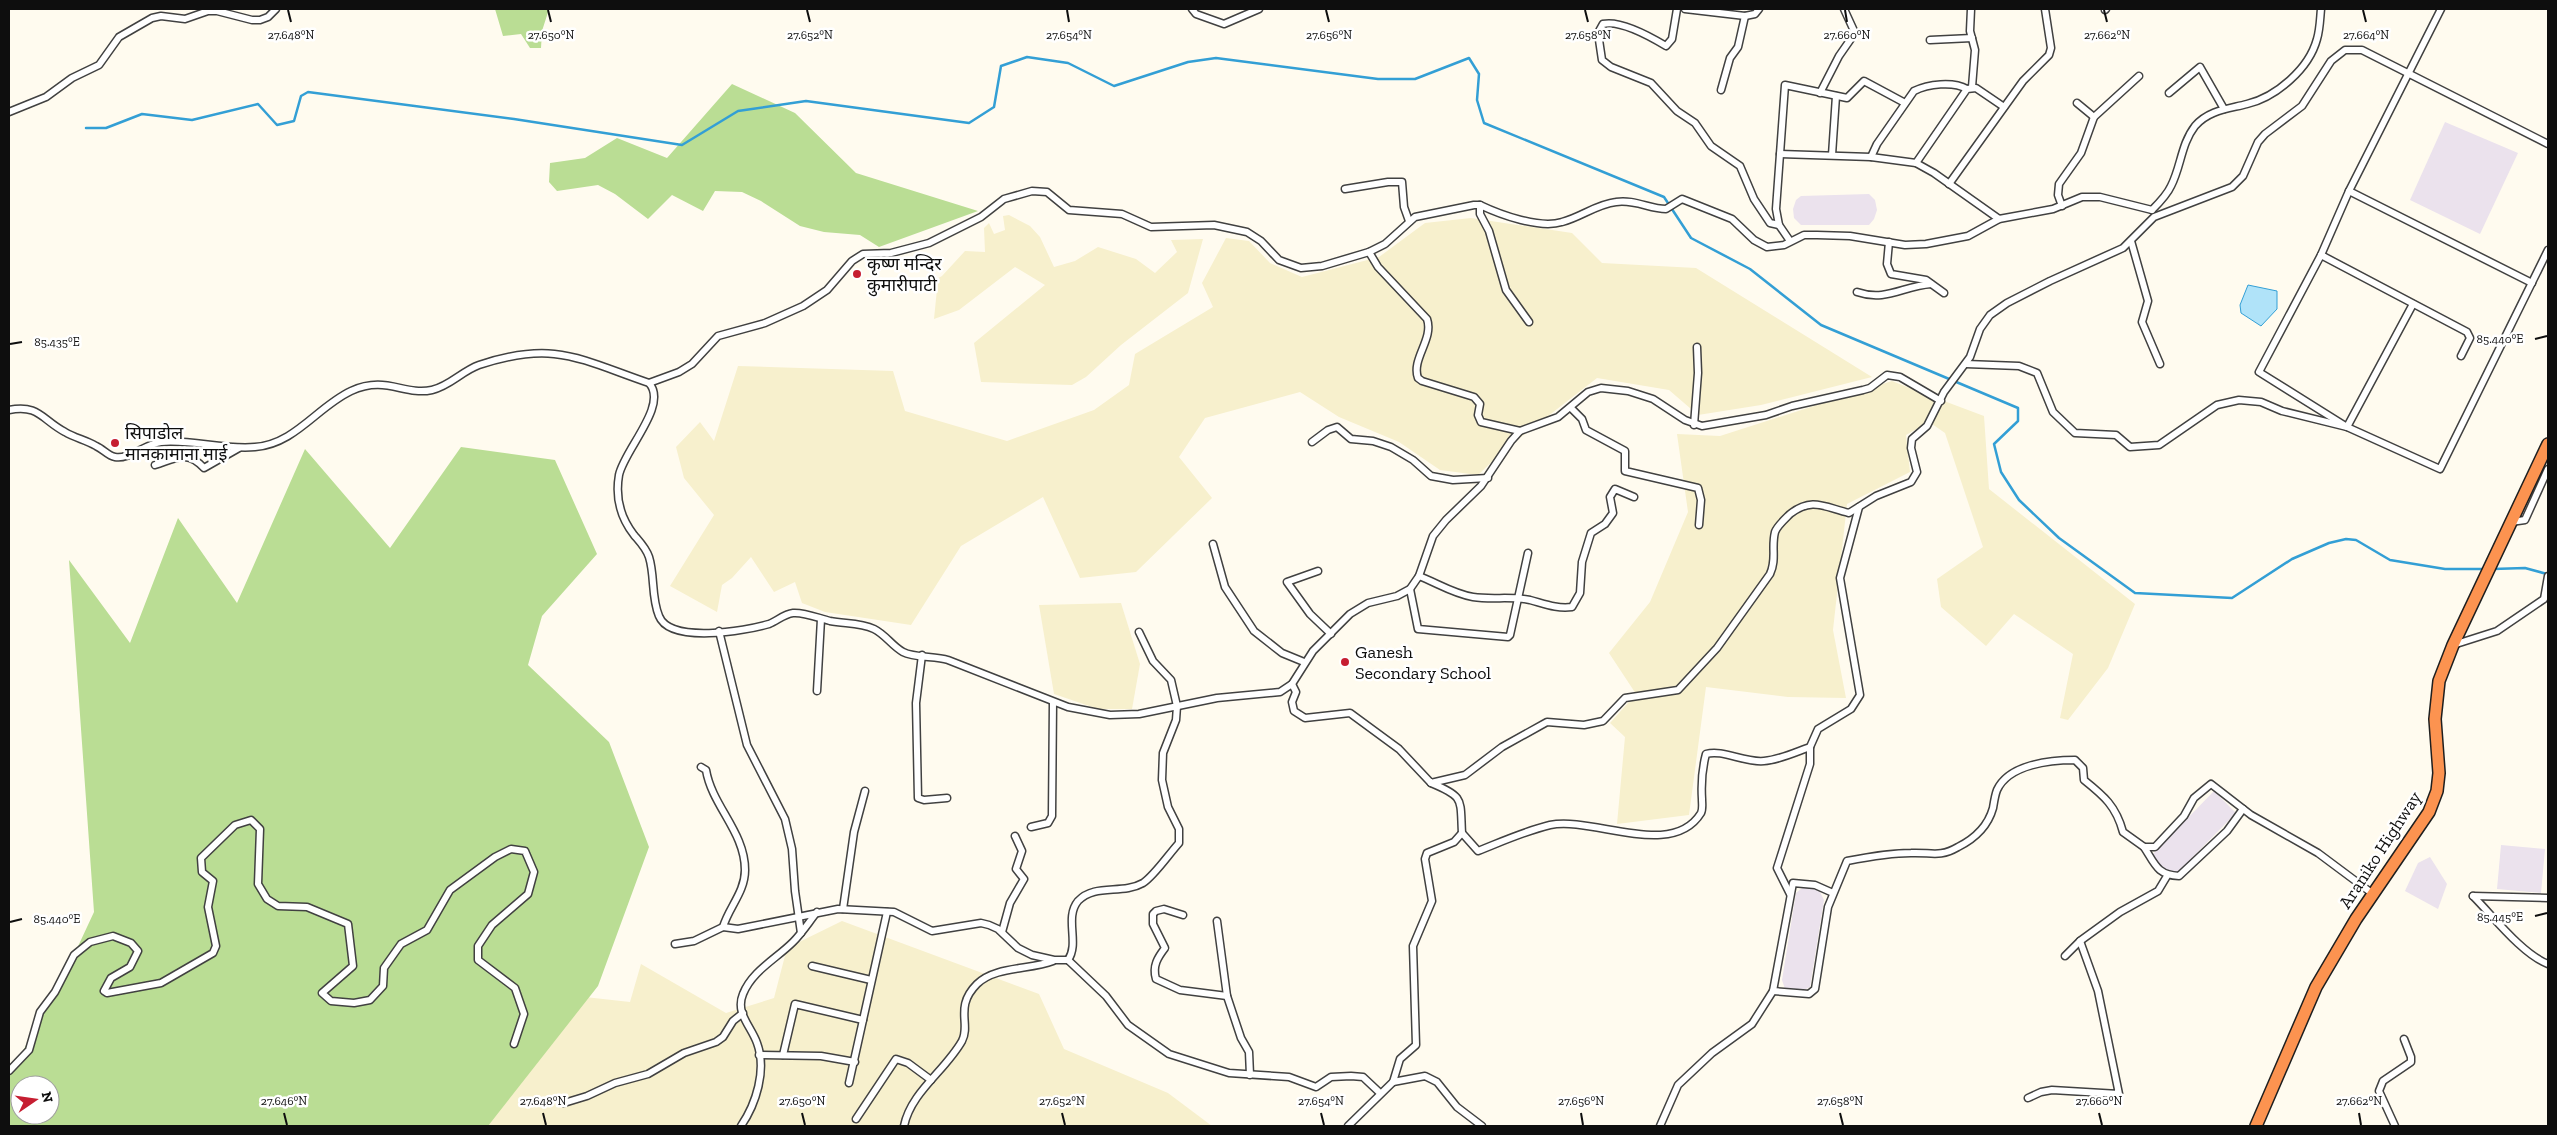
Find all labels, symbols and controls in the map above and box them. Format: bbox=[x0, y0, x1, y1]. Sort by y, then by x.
text: 27.648°N bbox=[268, 28, 314, 42]
text: 27.650°N bbox=[528, 28, 574, 42]
text: 27.652°N bbox=[787, 28, 833, 42]
text: 27.654°N bbox=[1046, 28, 1092, 42]
text: 27.656°N bbox=[1306, 28, 1352, 42]
text: 27.658°N bbox=[1565, 28, 1611, 42]
text: 27.660°N bbox=[1824, 28, 1871, 42]
text: 27.662°N bbox=[2084, 28, 2130, 42]
text: 27.664°N bbox=[2343, 28, 2389, 42]
place label: कृष्ण मन्दिर कुमारीपाटी bbox=[867, 253, 942, 297]
marker: कृष्ण मन्दिर कुमारीपाटी bbox=[851, 268, 863, 280]
text: 85.440°E bbox=[2477, 332, 2523, 346]
text: 85.435°E bbox=[34, 335, 80, 349]
place label: सिपाडोल मानकामाना माई bbox=[125, 422, 228, 465]
marker: सिपाडोल मानकामाना माई bbox=[109, 437, 121, 449]
place label: Ganesh Secondary School bbox=[1355, 641, 1491, 684]
marker: Ganesh Secondary School bbox=[1339, 656, 1351, 668]
street label: Araniko Highway bbox=[2334, 787, 2426, 913]
text: 85.445°E bbox=[2477, 910, 2523, 924]
text: 85.440°E bbox=[34, 912, 80, 926]
north arrow bbox=[10, 1075, 60, 1125]
text: N bbox=[38, 1090, 57, 1105]
text: 27.646°N bbox=[261, 1094, 307, 1108]
text: 27.648°N bbox=[520, 1094, 566, 1108]
text: 27.650°N bbox=[779, 1094, 825, 1108]
text: 27.652°N bbox=[1039, 1094, 1085, 1108]
text: 27.654°N bbox=[1298, 1094, 1344, 1108]
text: 27.656°N bbox=[1558, 1094, 1604, 1108]
text: 27.658°N bbox=[1817, 1094, 1863, 1108]
text: 27.660°N bbox=[2076, 1094, 2123, 1108]
text: 27.662°N bbox=[2336, 1094, 2382, 1108]

